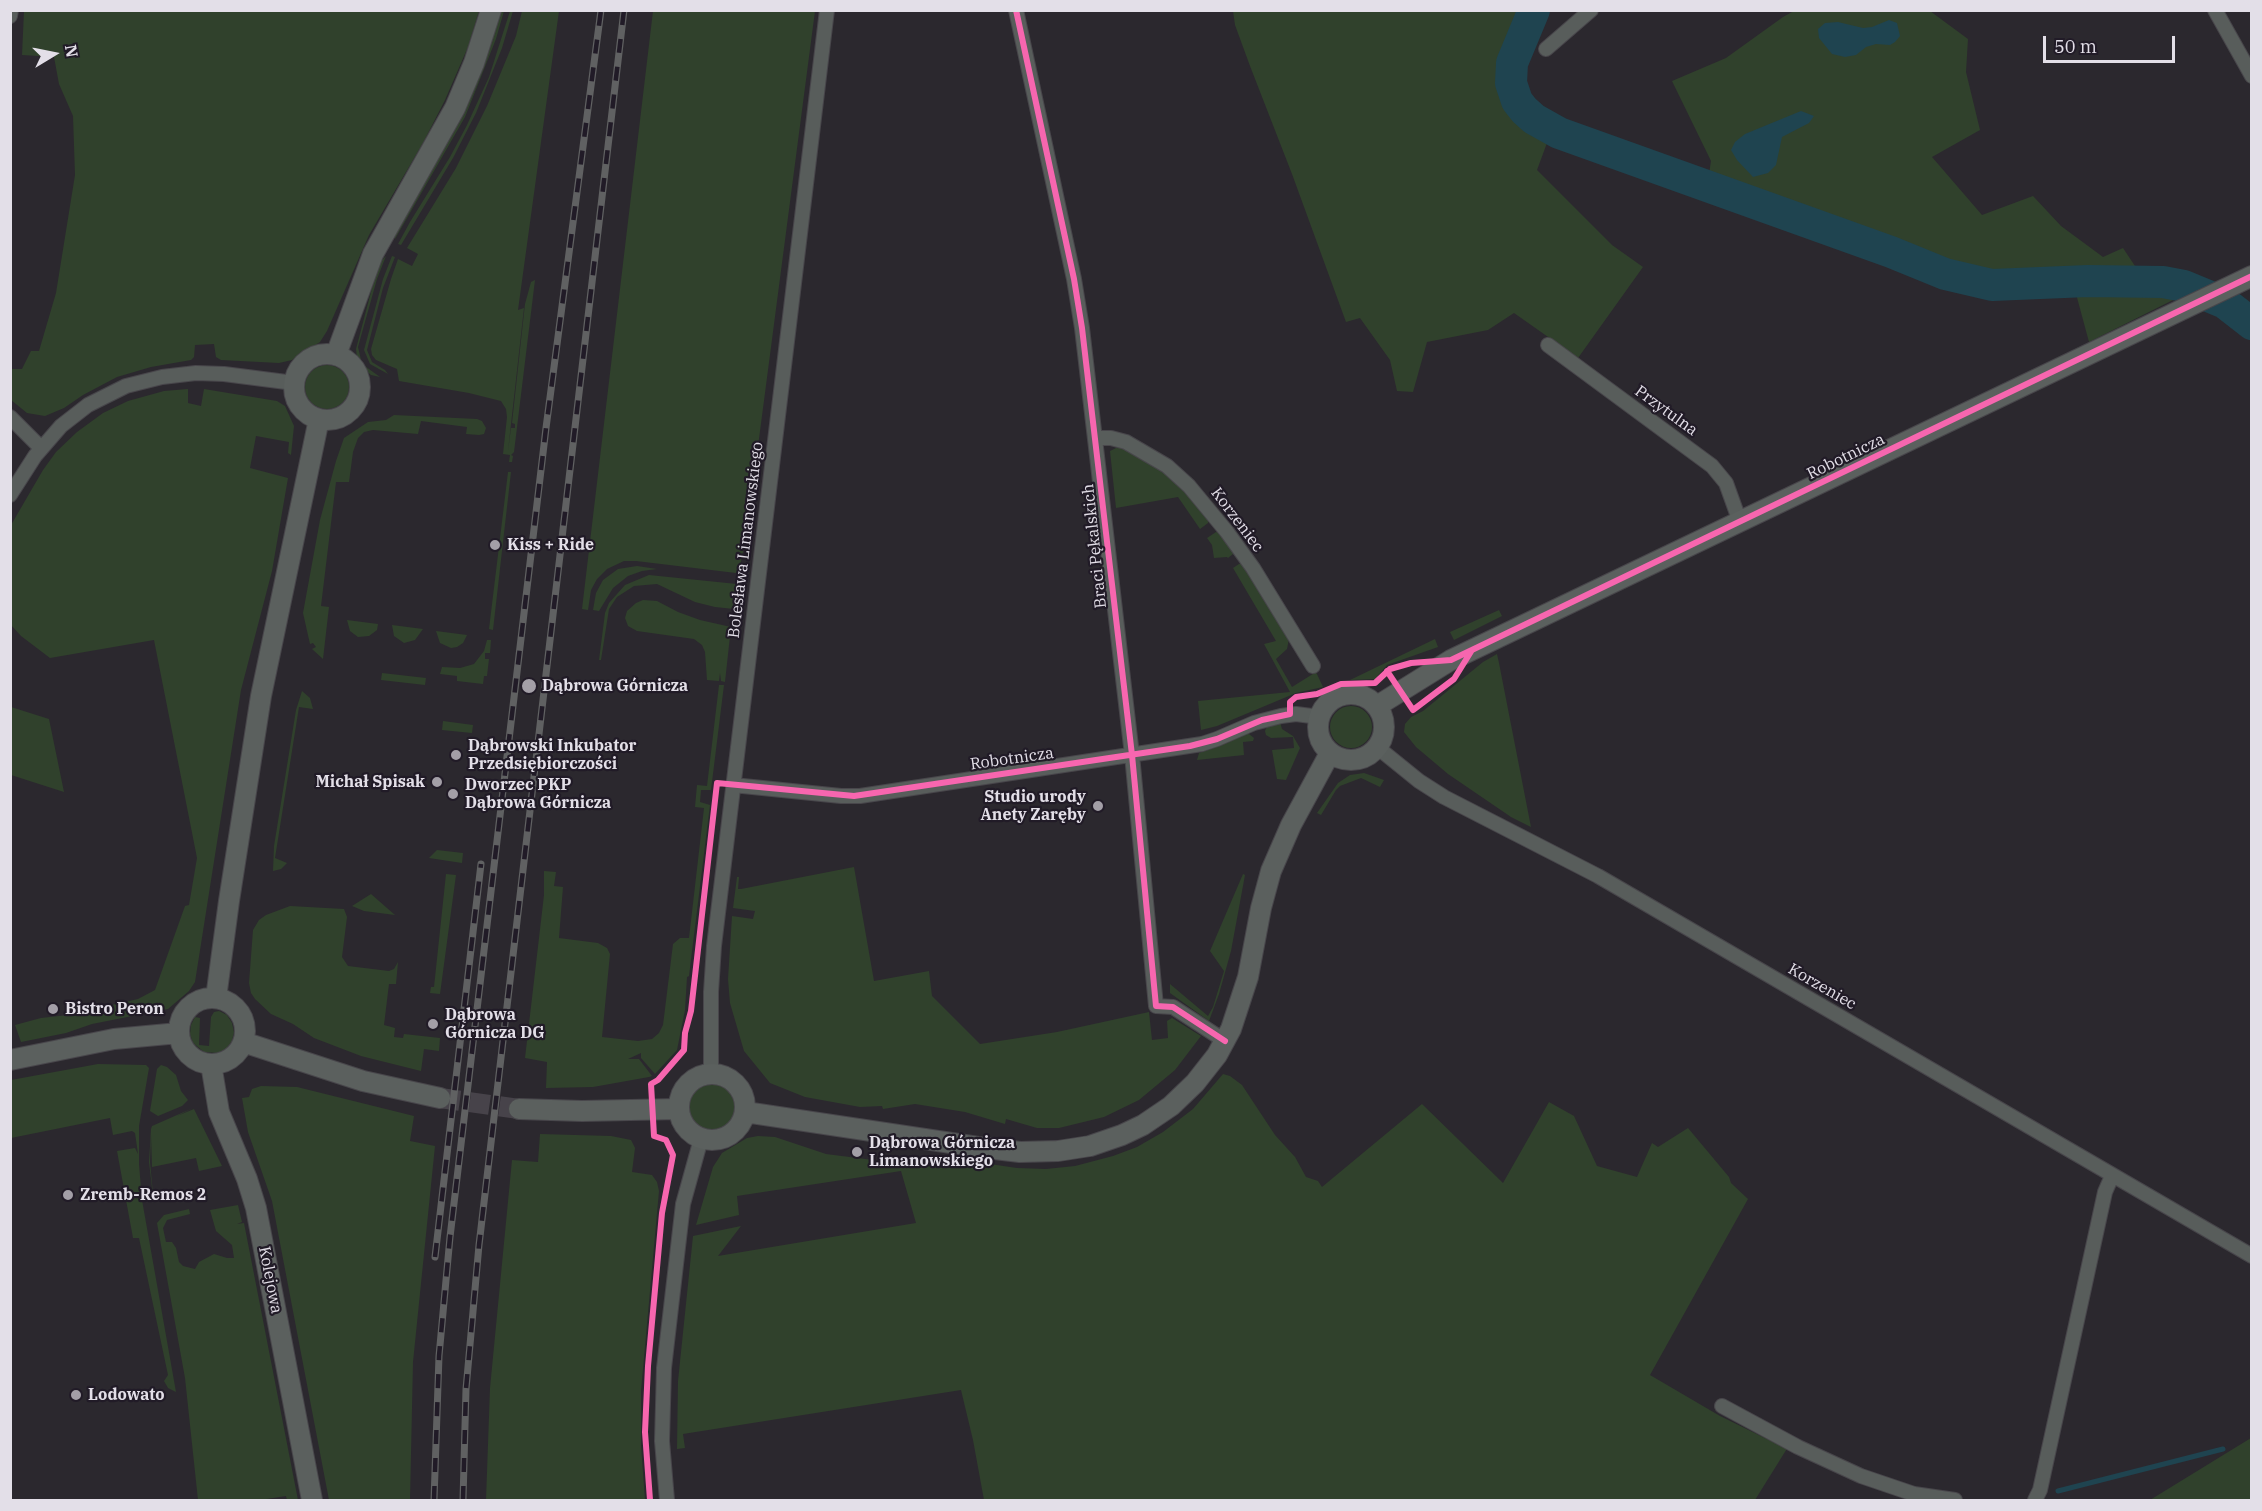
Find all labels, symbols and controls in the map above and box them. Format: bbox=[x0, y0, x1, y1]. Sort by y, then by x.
north arrow bbox=[24, 24, 84, 84]
scale bar bbox=[2046, 24, 2178, 62]
text: 50 m bbox=[2054, 35, 2097, 58]
text: N bbox=[61, 43, 83, 59]
street label: Przytulna bbox=[1631, 382, 1701, 440]
street label: Robotnicza bbox=[1804, 430, 1888, 484]
street label: Bolesława Limanowskiego bbox=[724, 441, 768, 639]
street label: Braci Pękalskich bbox=[1079, 483, 1111, 609]
street label: Korzeniec bbox=[1207, 484, 1267, 556]
place label: Kiss + Ride bbox=[507, 535, 594, 555]
marker: Kiss + Ride bbox=[488, 538, 502, 552]
place label: Dąbrowa Górnicza bbox=[542, 676, 688, 696]
marker: Dąbrowa Górnicza bbox=[520, 677, 538, 695]
place label: Dąbrowski Inkubator Przedsiębiorczości bbox=[468, 736, 636, 774]
street label: Robotnicza bbox=[969, 744, 1055, 774]
marker: Dąbrowski Inkubator Przedsiębiorczości bbox=[449, 748, 463, 762]
place label: Michał Spisak bbox=[315, 772, 425, 792]
marker: Michał Spisak bbox=[430, 775, 444, 789]
place label: Dworzec PKP Dąbrowa Górnicza bbox=[465, 775, 611, 813]
marker: Dworzec PKP Dąbrowa Górnicza bbox=[446, 787, 460, 801]
place label: Studio urody Anety Zaręby bbox=[981, 787, 1086, 825]
marker: Studio urody Anety Zaręby bbox=[1091, 799, 1105, 813]
street label: Korzeniec bbox=[1784, 960, 1860, 1014]
place label: Bistro Peron bbox=[65, 999, 164, 1019]
marker: Bistro Peron bbox=[46, 1002, 60, 1016]
place label: Dąbrowa Górnicza DG bbox=[445, 1005, 545, 1043]
marker: Dąbrowa Górnicza DG bbox=[426, 1017, 440, 1031]
place label: Dąbrowa Górnicza Limanowskiego bbox=[869, 1133, 1015, 1171]
marker: Dąbrowa Górnicza Limanowskiego bbox=[850, 1145, 864, 1159]
place label: Zremb-Remos 2 bbox=[80, 1185, 206, 1205]
marker: Zremb-Remos 2 bbox=[61, 1188, 75, 1202]
street label: Kolejowa bbox=[254, 1245, 286, 1315]
place label: Lodowato bbox=[88, 1385, 165, 1405]
marker: Lodowato bbox=[69, 1388, 83, 1402]

